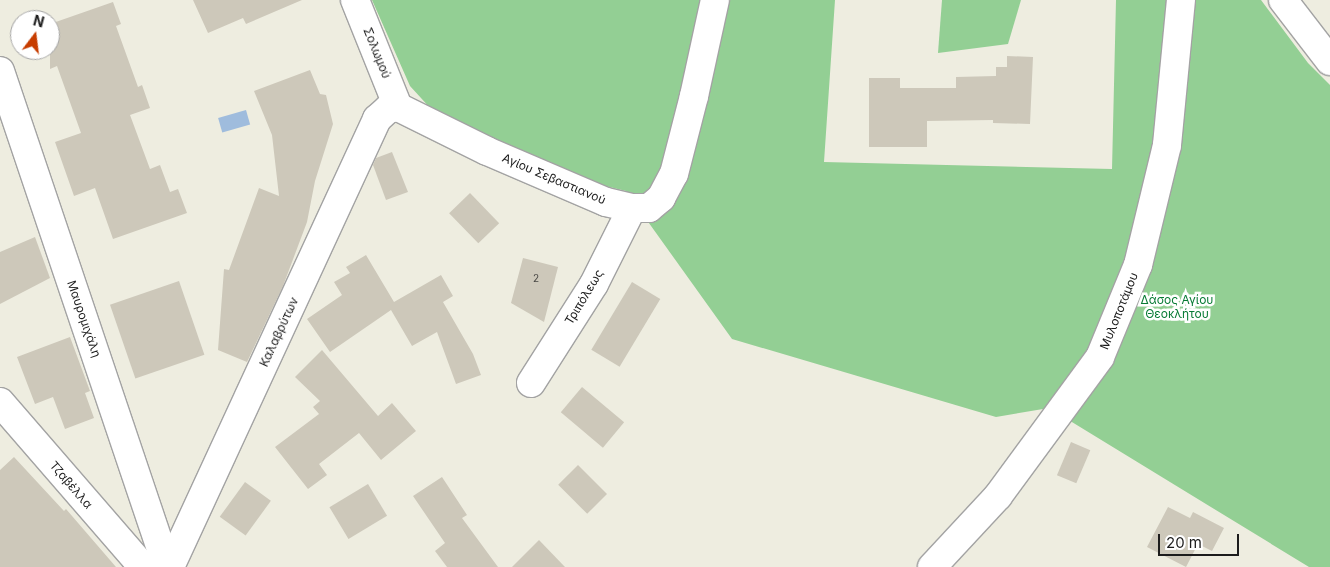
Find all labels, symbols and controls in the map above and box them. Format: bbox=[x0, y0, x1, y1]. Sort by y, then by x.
north arrow bbox=[10, 10, 60, 60]
text: N bbox=[31, 11, 46, 31]
street label: Σολωμού bbox=[360, 25, 394, 81]
street label: Αγίου Σεβαστιανού bbox=[500, 151, 608, 207]
street label: Τριπόλεως bbox=[562, 267, 606, 327]
street label: Μυλοποτάμου bbox=[1097, 270, 1141, 352]
house number: 2 bbox=[533, 273, 539, 285]
street label: Μαυρομιχάλη bbox=[64, 279, 104, 359]
park label: Δάσος Αγίου Θεοκλήτου bbox=[1141, 293, 1213, 321]
street label: Καλαβρύτων bbox=[257, 295, 301, 369]
street label: Τζαβέλλα bbox=[47, 458, 95, 512]
scale bar bbox=[1160, 524, 1241, 556]
text: 20 m bbox=[1166, 533, 1202, 552]

